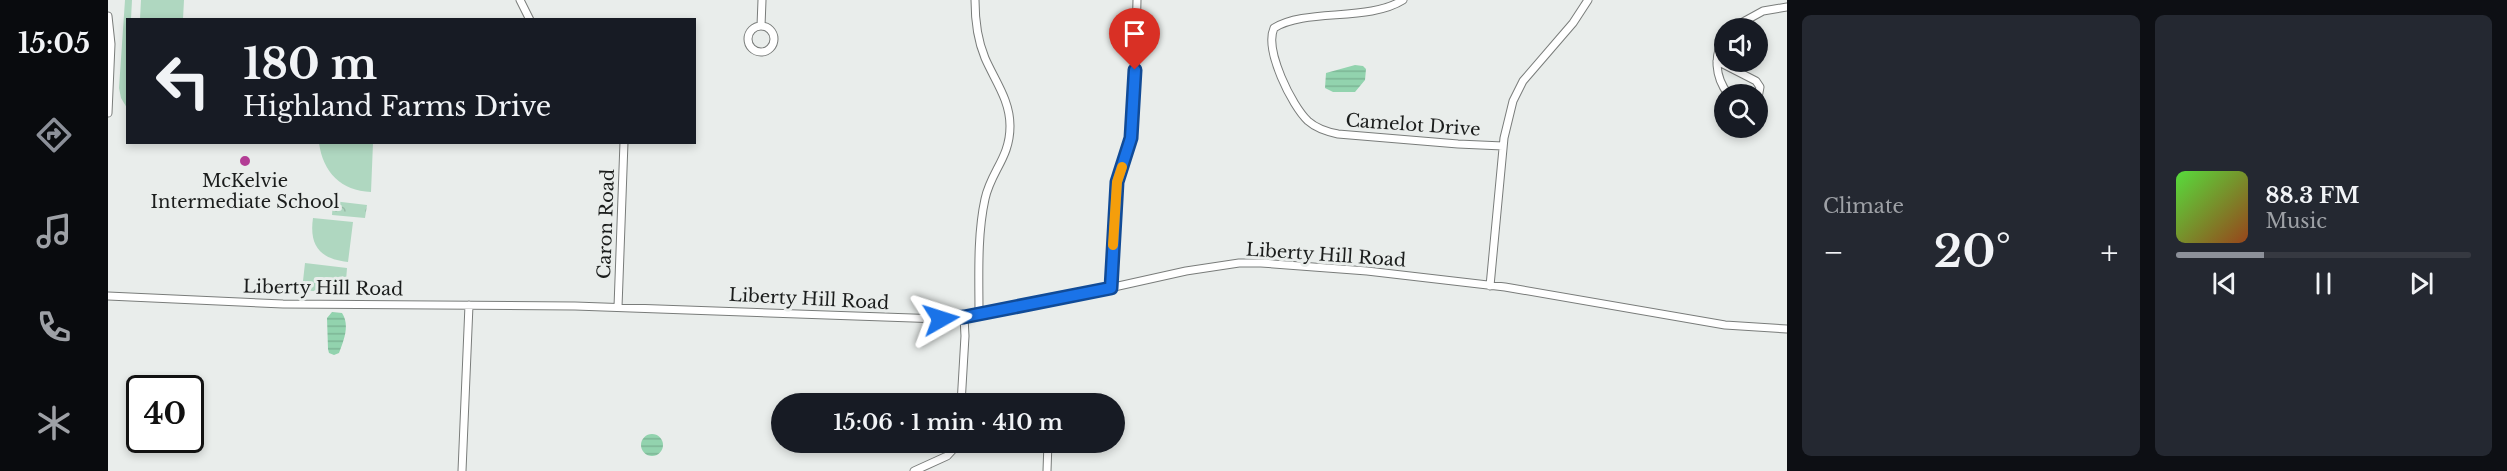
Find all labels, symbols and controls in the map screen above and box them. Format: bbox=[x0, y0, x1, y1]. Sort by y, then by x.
pin bbox=[1109, 8, 1160, 70]
icon: arrive bbox=[1118, 17, 1151, 50]
map controls bbox=[1714, 18, 1768, 138]
button: sound bbox=[1714, 18, 1768, 72]
text: 15:05 bbox=[18, 27, 90, 60]
text: 180 m bbox=[243, 38, 377, 90]
icon: left bbox=[144, 42, 222, 120]
button: search bbox=[1714, 84, 1768, 138]
text: Highland Farms Drive bbox=[243, 90, 551, 123]
street label: Camelot Drive bbox=[1345, 109, 1481, 141]
icon: directions bbox=[33, 114, 75, 156]
marker: McKelvie Intermediate School bbox=[238, 154, 252, 168]
street label: Caron Road bbox=[593, 169, 619, 279]
place label: McKelvie Intermediate School bbox=[151, 170, 340, 213]
text: 88.3 FM bbox=[2266, 182, 2359, 209]
text: Climate bbox=[1823, 194, 1904, 218]
text: Music bbox=[2266, 209, 2327, 233]
icon: music bbox=[33, 210, 75, 252]
text: 20° bbox=[1933, 223, 2011, 279]
text: − bbox=[1823, 232, 1844, 273]
text: + bbox=[2100, 232, 2119, 273]
street label: Liberty Hill Road bbox=[1245, 238, 1407, 272]
icon: previous bbox=[2208, 267, 2241, 300]
icon: pause bbox=[2307, 267, 2340, 300]
icon: next bbox=[2405, 267, 2438, 300]
street label: Liberty Hill Road bbox=[243, 276, 403, 300]
street label: Liberty Hill Road bbox=[728, 284, 890, 314]
position arrow bbox=[909, 287, 973, 351]
icon: phone bbox=[33, 306, 75, 348]
speed limit sign: 40 bbox=[126, 375, 204, 453]
icon: climate bbox=[33, 402, 75, 444]
text: 15:06 · 1 min · 410 m bbox=[833, 409, 1063, 436]

